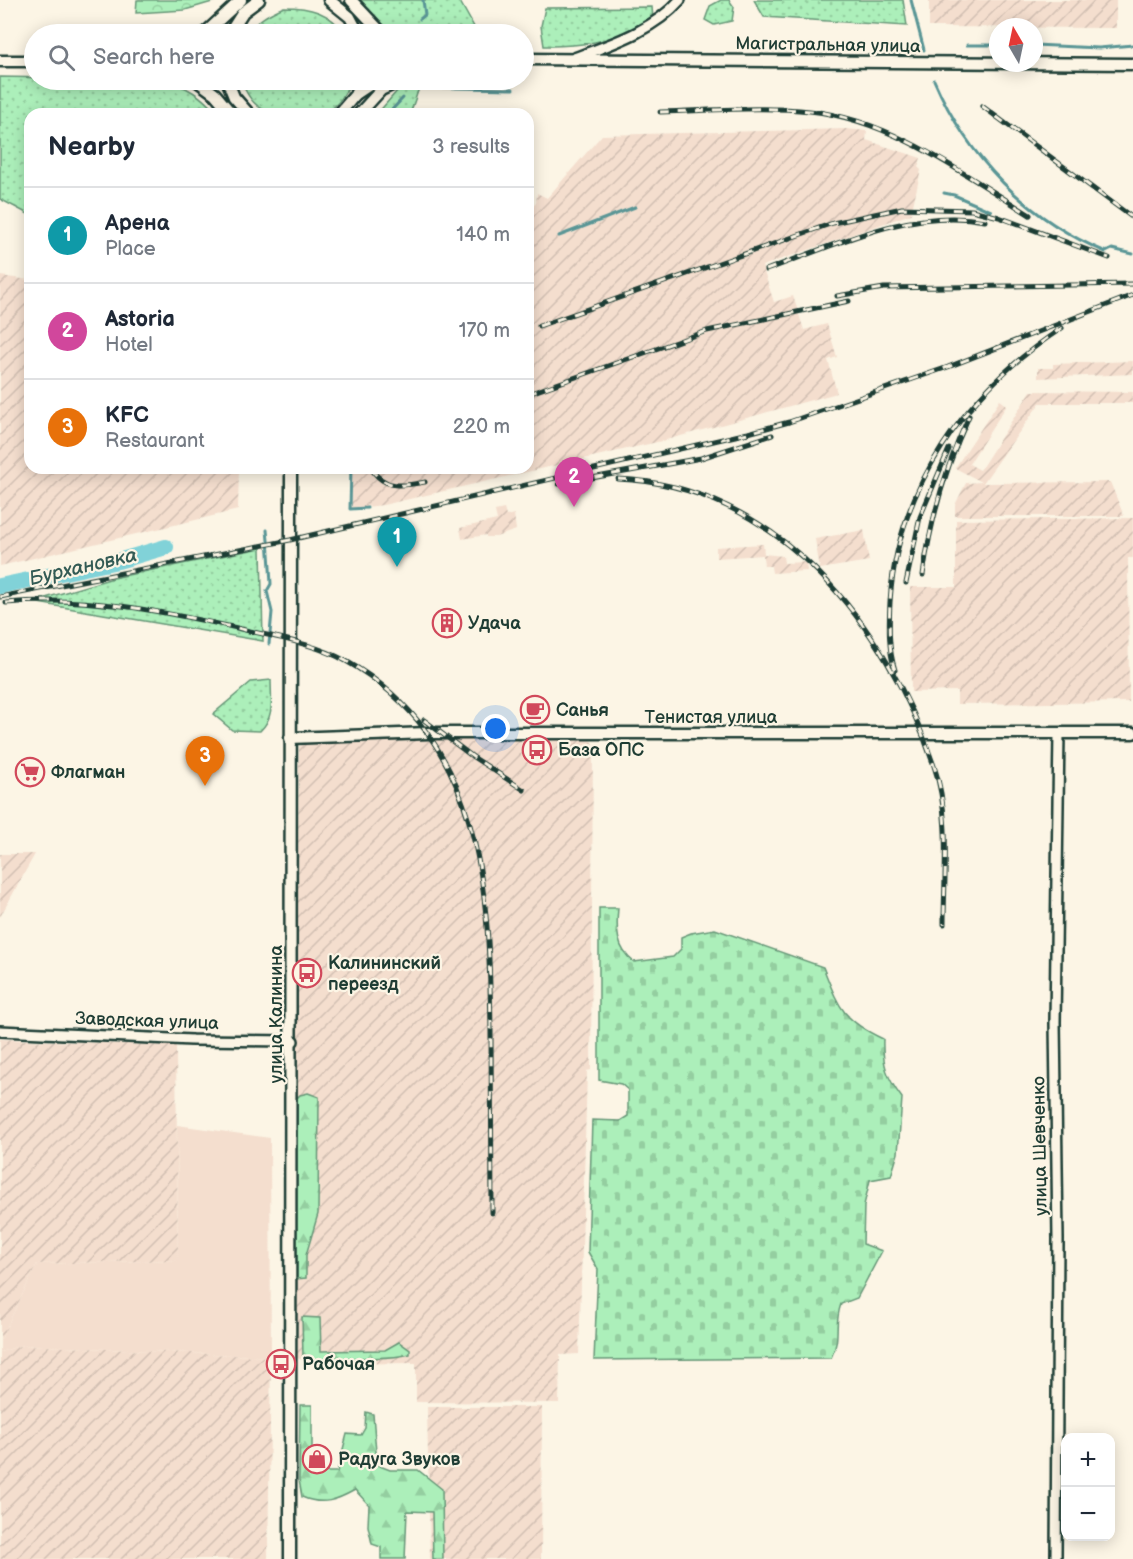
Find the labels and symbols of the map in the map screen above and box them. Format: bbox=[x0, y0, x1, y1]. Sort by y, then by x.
north arrow bbox=[989, 18, 1043, 72]
street label: Магистральная улица bbox=[735, 33, 921, 57]
pin: 2 bbox=[554, 458, 594, 507]
pin: 1 bbox=[378, 518, 416, 567]
water label: Бурхановка bbox=[27, 543, 139, 591]
building icon: Удача bbox=[431, 607, 463, 639]
place label: Удача bbox=[468, 613, 521, 634]
cafe icon: Санья bbox=[519, 694, 551, 726]
place label: Санья bbox=[556, 700, 609, 721]
street label: Тенистая улица bbox=[645, 707, 778, 728]
your location bbox=[481, 714, 510, 743]
bus stop icon: База ОПС bbox=[521, 734, 553, 766]
pin: 3 bbox=[186, 736, 224, 786]
place label: База ОПС bbox=[558, 740, 645, 761]
supermarket icon: Флагман bbox=[14, 756, 46, 788]
place label: Флагман bbox=[51, 762, 125, 783]
street label: улица Калинина bbox=[266, 945, 287, 1083]
place label: Калининский переезд bbox=[328, 953, 441, 995]
bus stop icon: Калининский переезд bbox=[291, 957, 323, 989]
street label: Заводская улица bbox=[75, 1008, 220, 1034]
street label: улица Шевченко bbox=[1028, 1076, 1052, 1216]
bus stop icon: Рабочая bbox=[265, 1348, 297, 1380]
place label: Рабочая bbox=[302, 1354, 375, 1375]
shop icon: Радуга Звуков bbox=[301, 1443, 333, 1475]
place label: Радуга Звуков bbox=[338, 1449, 461, 1470]

